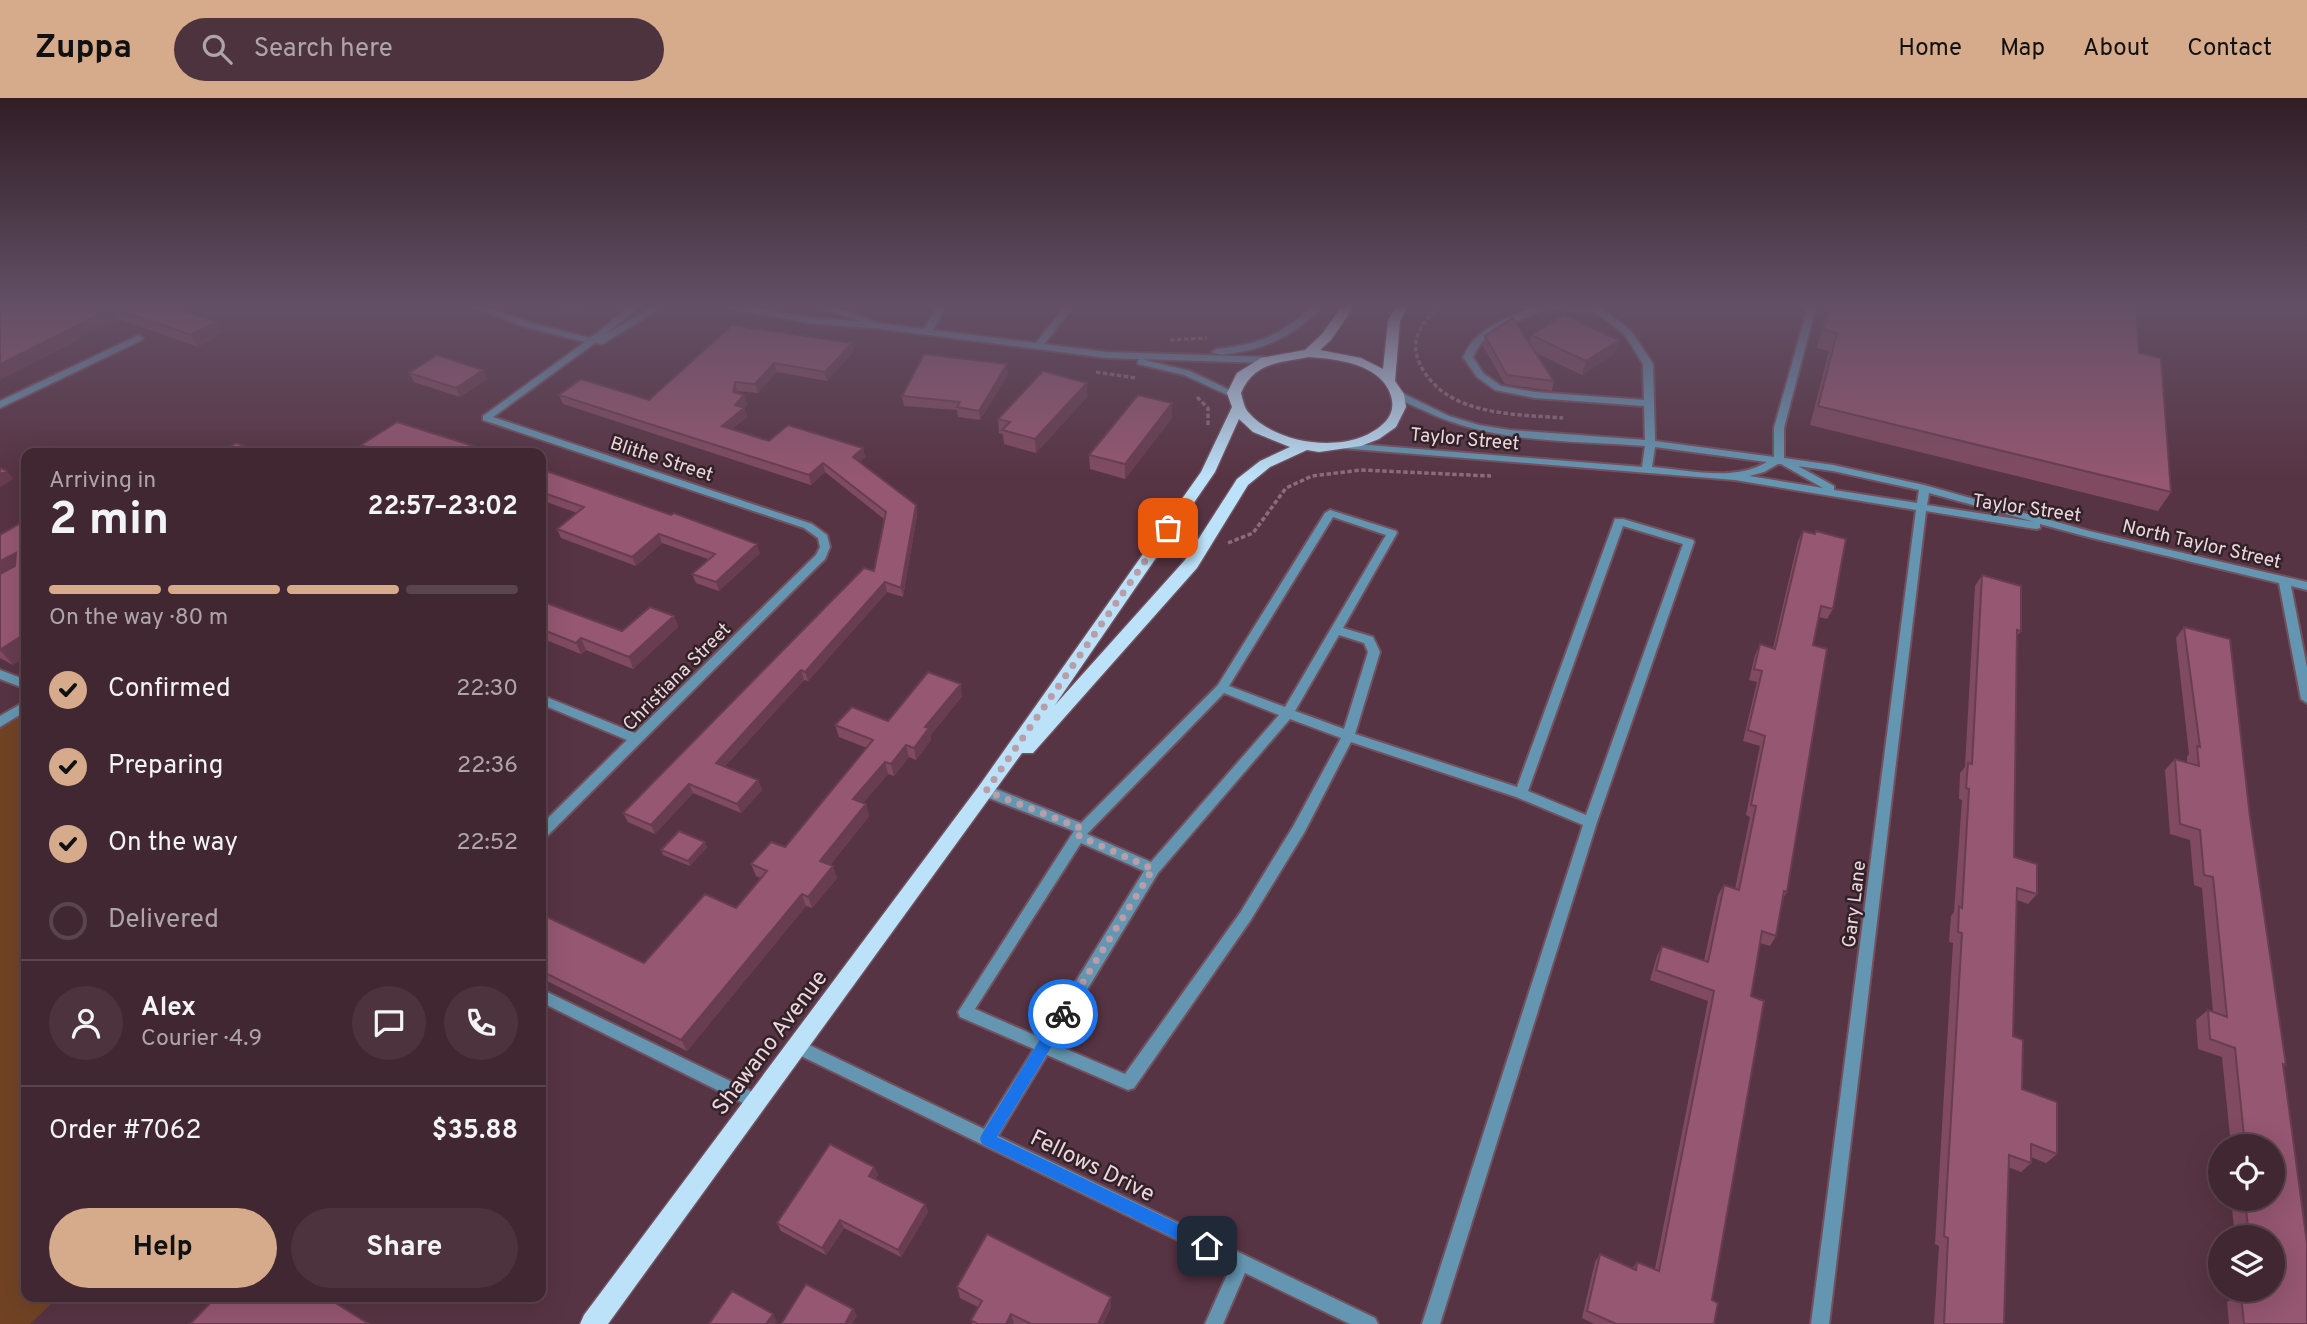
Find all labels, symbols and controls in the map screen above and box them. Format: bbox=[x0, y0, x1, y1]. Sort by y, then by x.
search box bbox=[174, 18, 664, 81]
text: Zuppa bbox=[35, 28, 132, 70]
icon: search bbox=[198, 30, 236, 68]
text: Search here bbox=[254, 33, 393, 66]
text: Home bbox=[1898, 34, 1962, 64]
text: Map bbox=[2000, 34, 2045, 64]
text: About bbox=[2083, 34, 2149, 64]
text: Contact bbox=[2187, 34, 2272, 64]
street label: Taylor Street bbox=[1409, 423, 1520, 457]
street label: Blithe Street bbox=[607, 432, 716, 488]
text: Arriving in bbox=[49, 467, 156, 496]
street label: Taylor Street bbox=[1971, 489, 2083, 528]
text: 22:57–23:02 bbox=[368, 491, 518, 524]
text: 2 min bbox=[49, 492, 169, 551]
pin bbox=[1138, 498, 1198, 558]
icon: bag bbox=[1149, 509, 1187, 547]
street label: North Taylor Street bbox=[2120, 515, 2283, 575]
text: On the way · 80 m bbox=[49, 604, 228, 633]
street label: Christiana Street bbox=[618, 618, 737, 737]
icon: check bbox=[49, 671, 87, 709]
text: Confirmed bbox=[108, 673, 231, 706]
text: 22:30 bbox=[456, 675, 518, 704]
icon: check bbox=[49, 748, 87, 786]
text: Preparing bbox=[108, 750, 223, 783]
text: 22:36 bbox=[457, 752, 518, 781]
icon: check bbox=[49, 825, 87, 863]
text: On the way bbox=[108, 827, 238, 860]
text: 22:52 bbox=[456, 829, 518, 858]
street label: Gary Lane bbox=[1838, 859, 1872, 949]
text: Delivered bbox=[108, 904, 219, 937]
street label: Shawano Avenue bbox=[707, 965, 835, 1122]
courier bbox=[1028, 979, 1098, 1049]
button: person bbox=[49, 986, 123, 1060]
button: chat bbox=[352, 986, 426, 1060]
button: phone bbox=[444, 986, 518, 1060]
text: Alex bbox=[141, 992, 196, 1025]
icon: bike bbox=[1044, 995, 1082, 1033]
text: Courier · 4.9 bbox=[141, 1025, 262, 1054]
text: Order #7062 bbox=[49, 1115, 201, 1148]
text: $35.88 bbox=[432, 1115, 518, 1148]
street label: Fellows Drive bbox=[1025, 1125, 1159, 1210]
map controls bbox=[2208, 1134, 2285, 1302]
button: locate bbox=[2208, 1134, 2285, 1211]
button: Help bbox=[49, 1208, 277, 1288]
button: Share bbox=[291, 1208, 518, 1288]
pin bbox=[1177, 1216, 1237, 1276]
button: layers bbox=[2208, 1225, 2285, 1302]
icon: home bbox=[1188, 1227, 1226, 1265]

